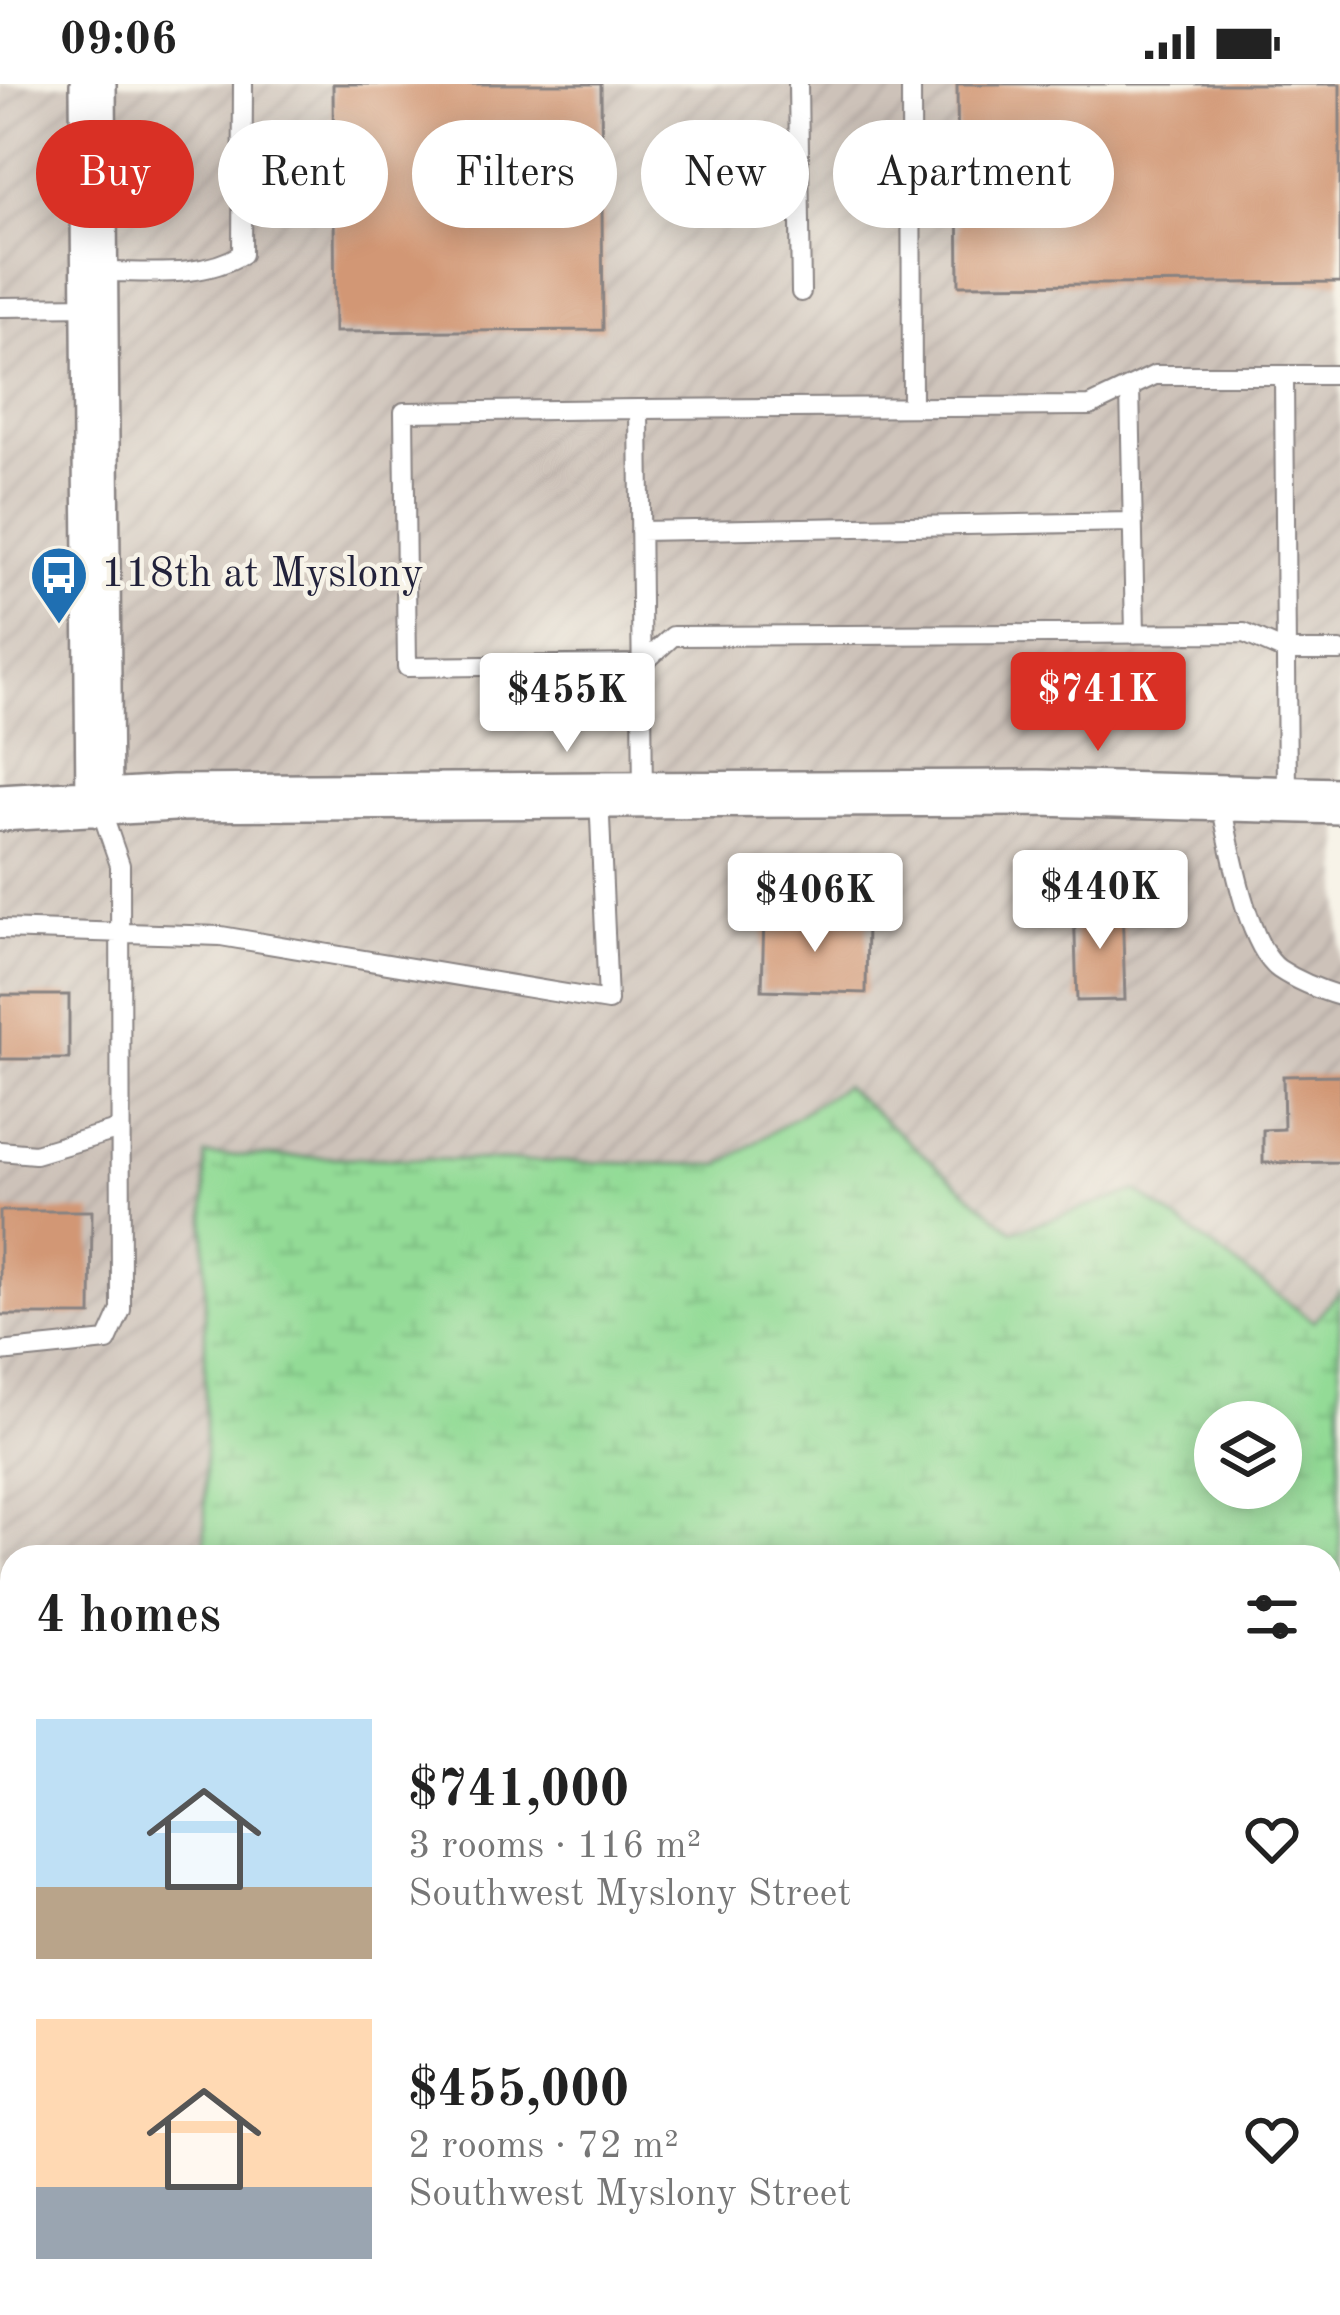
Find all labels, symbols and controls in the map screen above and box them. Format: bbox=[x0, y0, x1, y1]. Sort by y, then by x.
text: 09:06 bbox=[60, 19, 177, 64]
chip: Buy bbox=[36, 120, 194, 228]
chip: Rent bbox=[218, 120, 388, 228]
chip: Filters bbox=[412, 120, 617, 228]
chip: New bbox=[641, 120, 809, 228]
chip: Apartment bbox=[833, 120, 1114, 228]
bus stop icon: 118th at Myslony bbox=[28, 544, 90, 626]
place label: 118th at Myslony bbox=[101, 554, 423, 596]
pin: $741K bbox=[1014, 652, 1182, 754]
pin: $455K bbox=[483, 653, 651, 755]
text: $741K bbox=[1038, 671, 1158, 710]
text: $455K bbox=[507, 672, 627, 711]
pin: $440K bbox=[1016, 850, 1184, 952]
pin: $406K bbox=[731, 853, 899, 955]
text: $440K bbox=[1040, 869, 1160, 908]
text: $406K bbox=[755, 872, 875, 911]
map controls bbox=[1194, 1401, 1302, 1509]
button: layers bbox=[1194, 1401, 1302, 1509]
icon: filters bbox=[1239, 1584, 1305, 1650]
text: 4 homes bbox=[36, 1592, 221, 1643]
text: $741,000 bbox=[408, 1766, 629, 1817]
icon: home bbox=[132, 1767, 276, 1911]
icon: heart bbox=[1239, 1806, 1305, 1872]
text: 3 rooms · 116 m² bbox=[408, 1827, 701, 1866]
text: Southwest Myslony Street bbox=[408, 1875, 851, 1914]
text: $455,000 bbox=[408, 2066, 629, 2117]
icon: home bbox=[132, 2067, 276, 2211]
icon: heart bbox=[1239, 2106, 1305, 2172]
text: 2 rooms · 72 m² bbox=[408, 2127, 679, 2166]
text: Southwest Myslony Street bbox=[408, 2175, 851, 2214]

